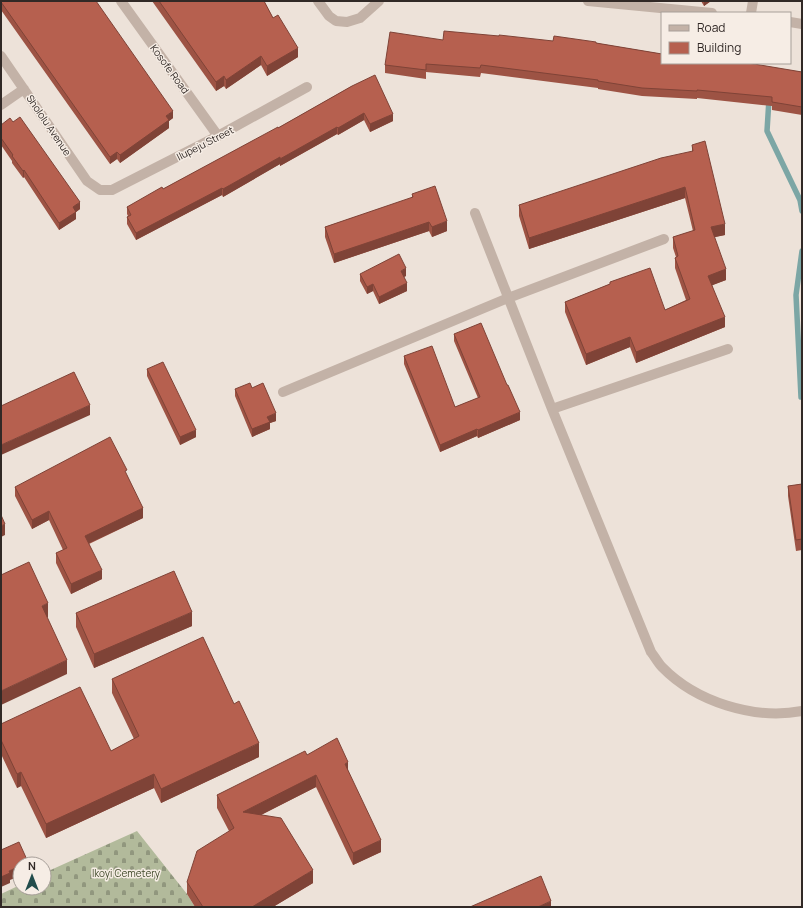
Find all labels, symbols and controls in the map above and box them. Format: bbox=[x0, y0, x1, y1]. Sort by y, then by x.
legend bbox=[661, 12, 791, 64]
text: Road bbox=[697, 19, 725, 36]
text: Building bbox=[697, 39, 741, 56]
street label: Kosofe Road bbox=[147, 42, 193, 96]
street label: Shololu Avenue bbox=[23, 92, 75, 158]
street label: Ilupeju Street bbox=[174, 123, 236, 163]
north arrow bbox=[12, 856, 52, 896]
text: N bbox=[28, 858, 36, 873]
park label: Ikoyi Cemetery bbox=[92, 866, 161, 880]

